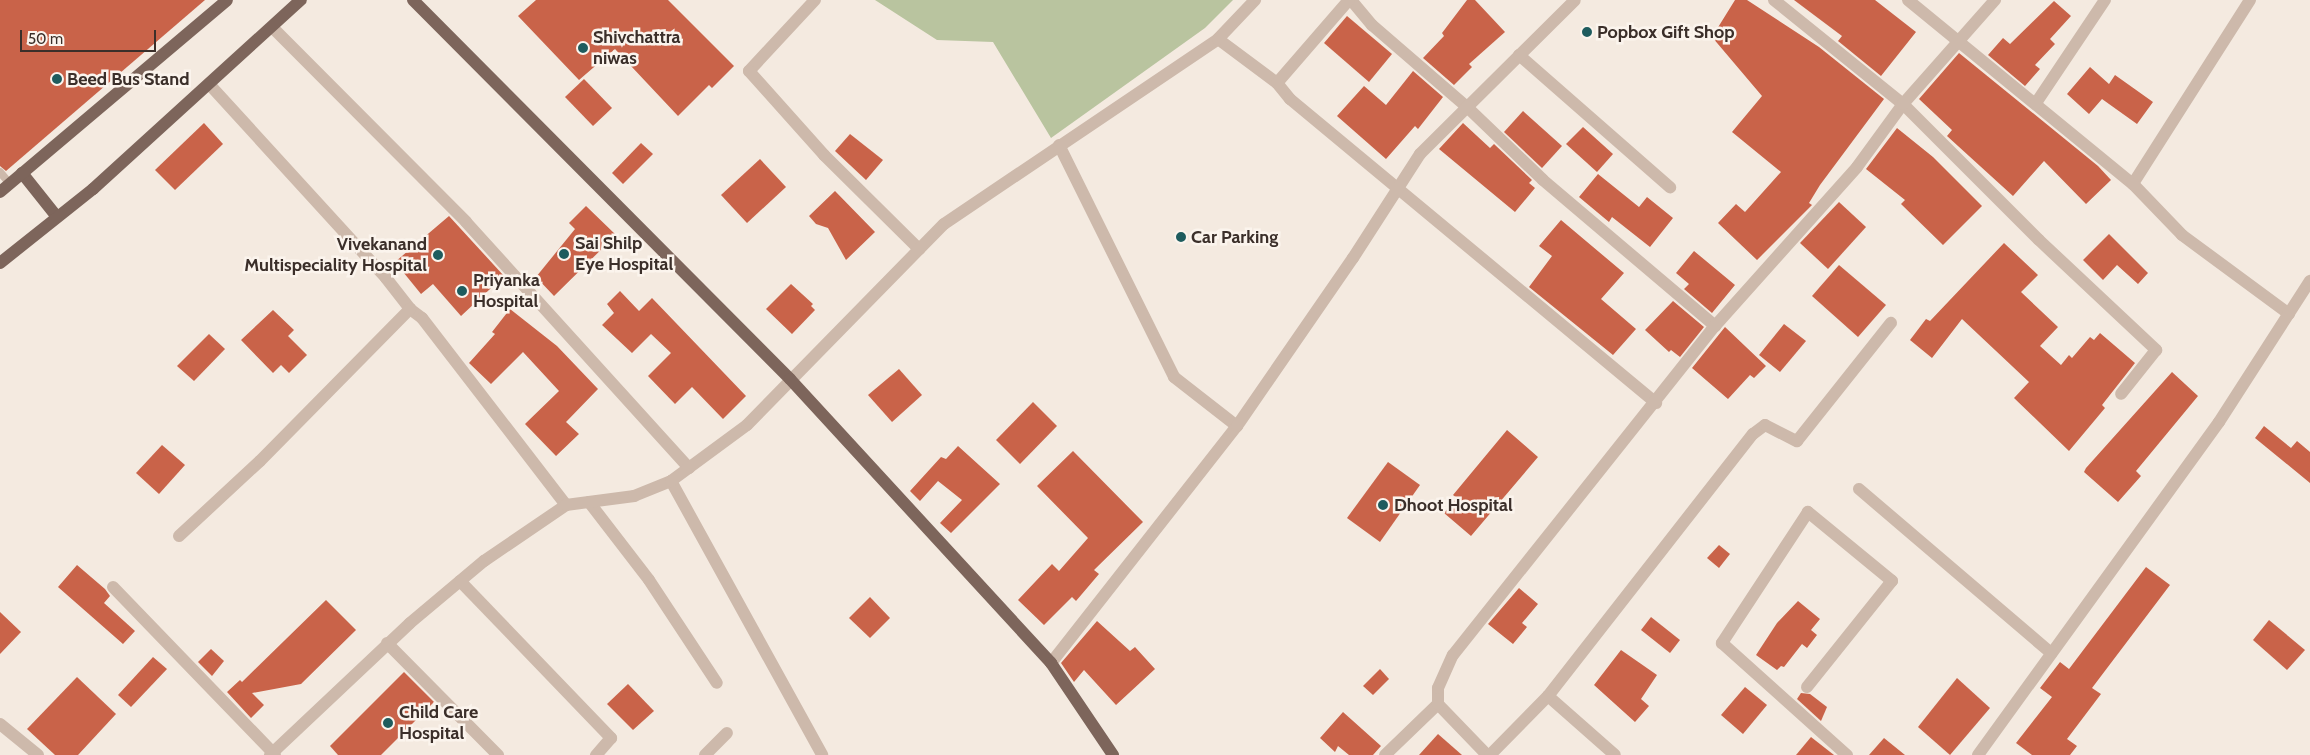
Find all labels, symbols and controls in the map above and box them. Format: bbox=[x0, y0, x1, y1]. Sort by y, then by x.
scale bar bbox=[22, 20, 159, 52]
place label: Popbox Gift Shop bbox=[1597, 21, 1735, 43]
marker: Popbox Gift Shop bbox=[1581, 26, 1593, 38]
place label: Shivchattra niwas bbox=[593, 27, 680, 70]
text: 50 m bbox=[28, 30, 63, 48]
marker: Shivchattra niwas bbox=[577, 42, 589, 54]
place label: Beed Bus Stand bbox=[67, 68, 189, 90]
marker: Beed Bus Stand bbox=[51, 73, 63, 85]
place label: Car Parking bbox=[1191, 226, 1278, 248]
marker: Car Parking bbox=[1175, 231, 1187, 243]
place label: Sai Shilp Eye Hospital bbox=[575, 233, 673, 276]
place label: Vivekanand Multispeciality Hospital bbox=[244, 234, 427, 276]
marker: Sai Shilp Eye Hospital bbox=[557, 247, 571, 261]
marker: Vivekanand Multispeciality Hospital bbox=[431, 248, 445, 262]
place label: Priyanka Hospital bbox=[473, 270, 540, 312]
marker: Priyanka Hospital bbox=[455, 284, 469, 298]
place label: Dhoot Hospital bbox=[1394, 494, 1513, 516]
marker: Dhoot Hospital bbox=[1376, 498, 1390, 512]
place label: Child Care Hospital bbox=[399, 702, 478, 744]
marker: Child Care Hospital bbox=[381, 716, 395, 730]

